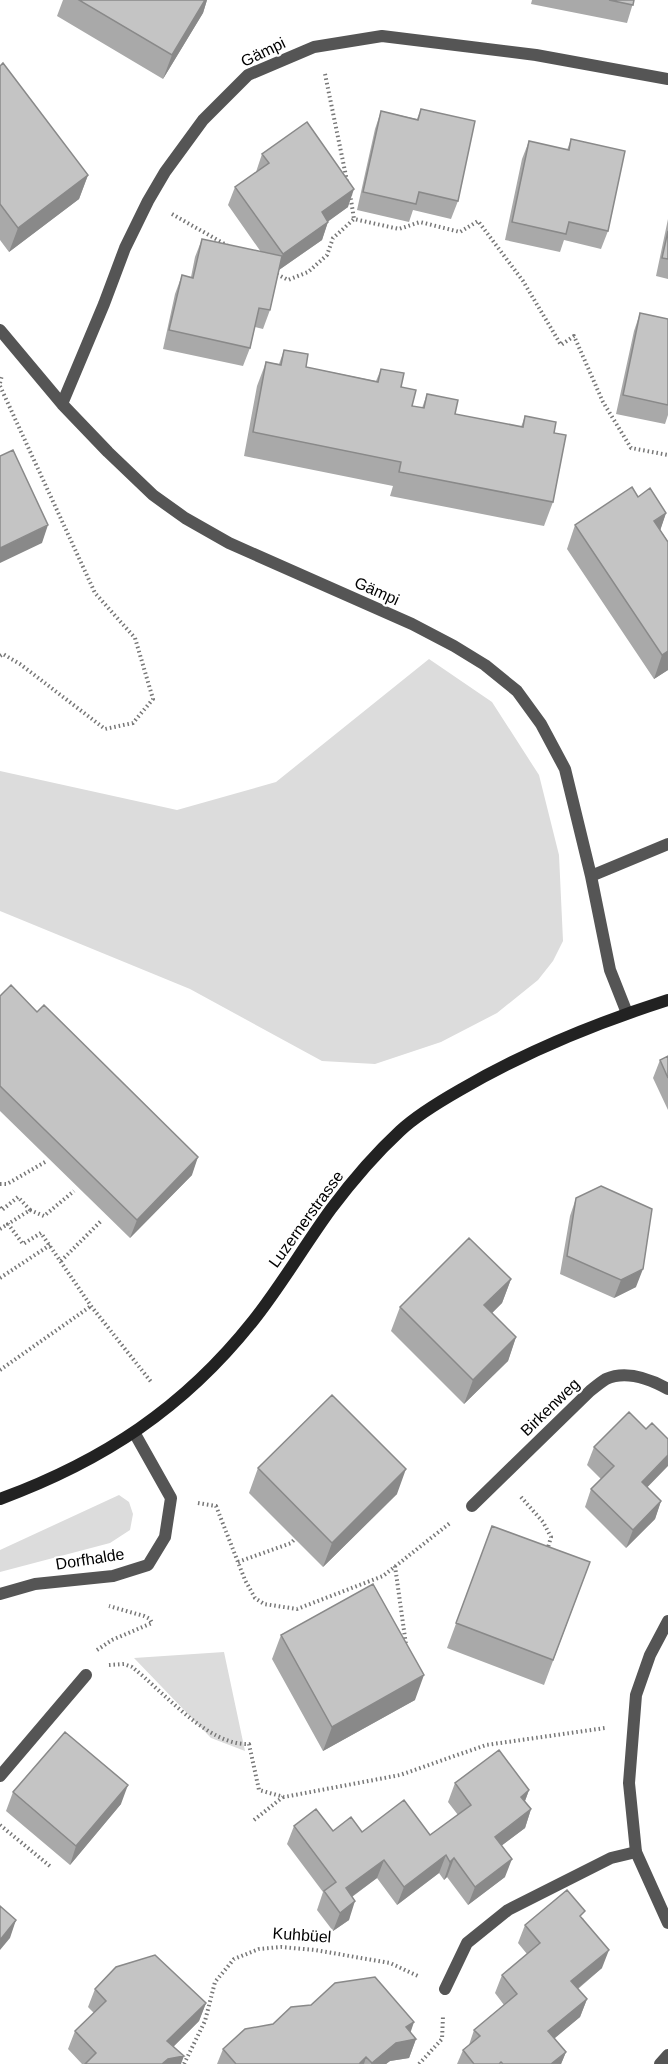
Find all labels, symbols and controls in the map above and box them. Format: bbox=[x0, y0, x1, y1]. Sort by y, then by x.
street label: Gämpi bbox=[238, 34, 288, 70]
street label: Gämpi bbox=[352, 574, 402, 608]
street label: Luzernerstrasse bbox=[265, 1168, 347, 1270]
street label: Birkenweg bbox=[517, 1375, 583, 1439]
street label: Dorfhalde bbox=[54, 1545, 126, 1573]
street label: Kuhbüel bbox=[272, 1924, 332, 1946]

